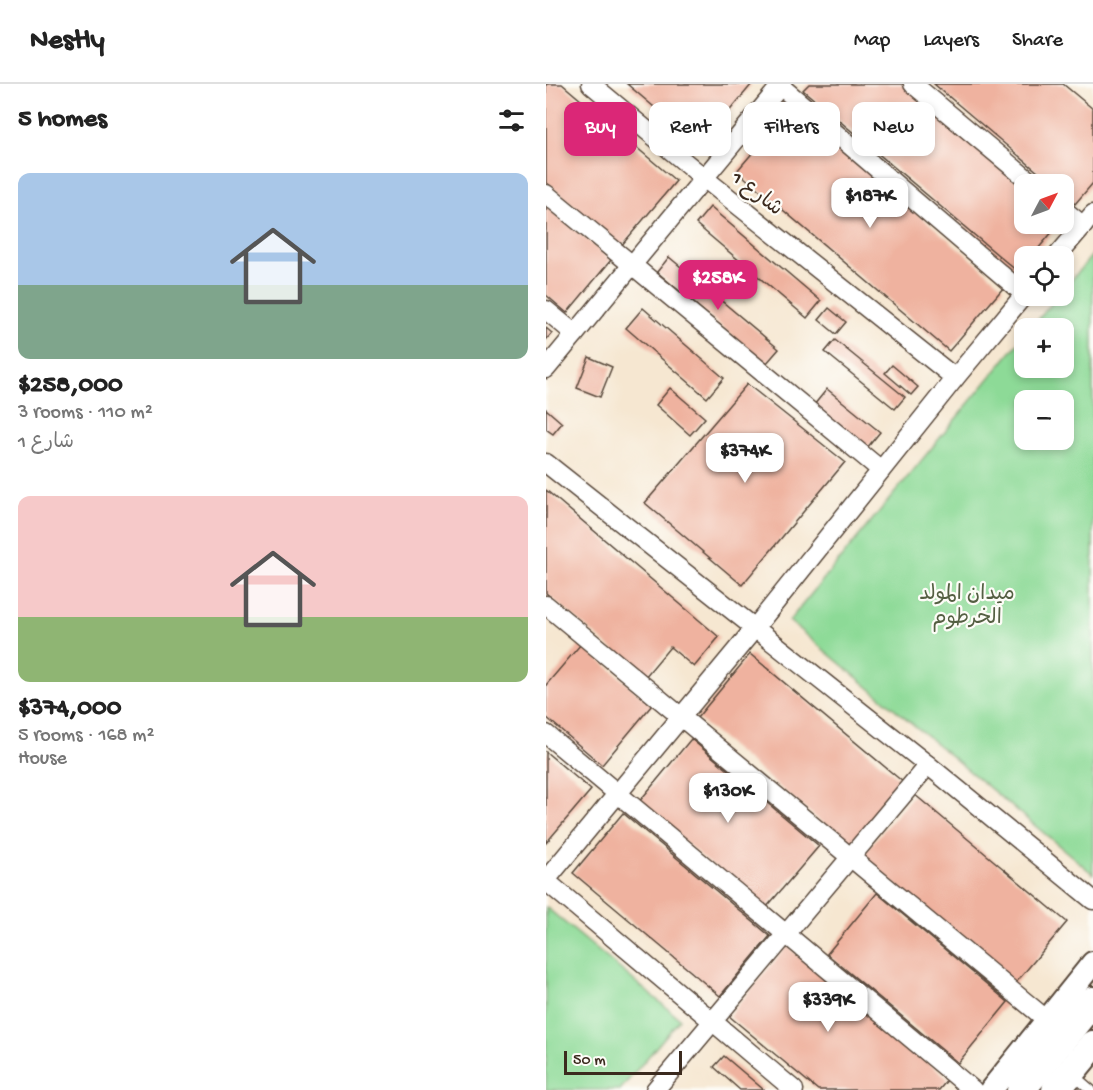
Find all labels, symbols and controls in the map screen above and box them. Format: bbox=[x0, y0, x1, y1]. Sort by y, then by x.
text: Nestly bbox=[30, 25, 104, 58]
text: Map bbox=[854, 29, 890, 54]
text: Layers bbox=[923, 29, 979, 54]
text: Share bbox=[1012, 29, 1063, 54]
chip: Buy bbox=[564, 102, 637, 156]
chip: Rent bbox=[649, 102, 731, 156]
chip: Filters bbox=[743, 102, 840, 156]
chip: New bbox=[852, 102, 935, 156]
icon: filters bbox=[495, 104, 528, 137]
text: 5 homes bbox=[18, 105, 107, 136]
street label: شارع 1 bbox=[724, 166, 787, 223]
north arrow bbox=[1014, 174, 1074, 234]
map controls bbox=[1014, 174, 1074, 450]
pin: $187K bbox=[828, 178, 912, 229]
text: $187K bbox=[845, 186, 895, 209]
icon: home bbox=[219, 212, 327, 320]
button: locate bbox=[1014, 246, 1074, 306]
pin: $258K bbox=[676, 260, 760, 311]
text: $258K bbox=[692, 268, 744, 291]
button: + bbox=[1014, 318, 1074, 378]
text: $258,000 bbox=[18, 371, 123, 402]
button: − bbox=[1014, 390, 1074, 450]
text: 3 rooms · 110 m² bbox=[18, 402, 153, 425]
text: شارع 1 bbox=[18, 432, 74, 455]
pin: $374K bbox=[703, 433, 787, 484]
text: $374K bbox=[720, 441, 770, 464]
icon: home bbox=[219, 535, 327, 643]
park label: ميدان المولد الخرطوم bbox=[919, 583, 1015, 632]
text: $374,000 bbox=[18, 694, 121, 725]
text: 5 rooms · 168 m² bbox=[18, 725, 154, 748]
text: House bbox=[18, 748, 67, 771]
pin: $130K bbox=[686, 773, 770, 824]
text: $130K bbox=[703, 781, 753, 804]
pin: $339K bbox=[786, 982, 870, 1033]
text: $339K bbox=[803, 990, 853, 1013]
scale bar bbox=[564, 1048, 682, 1076]
text: 50 m bbox=[573, 1052, 606, 1071]

